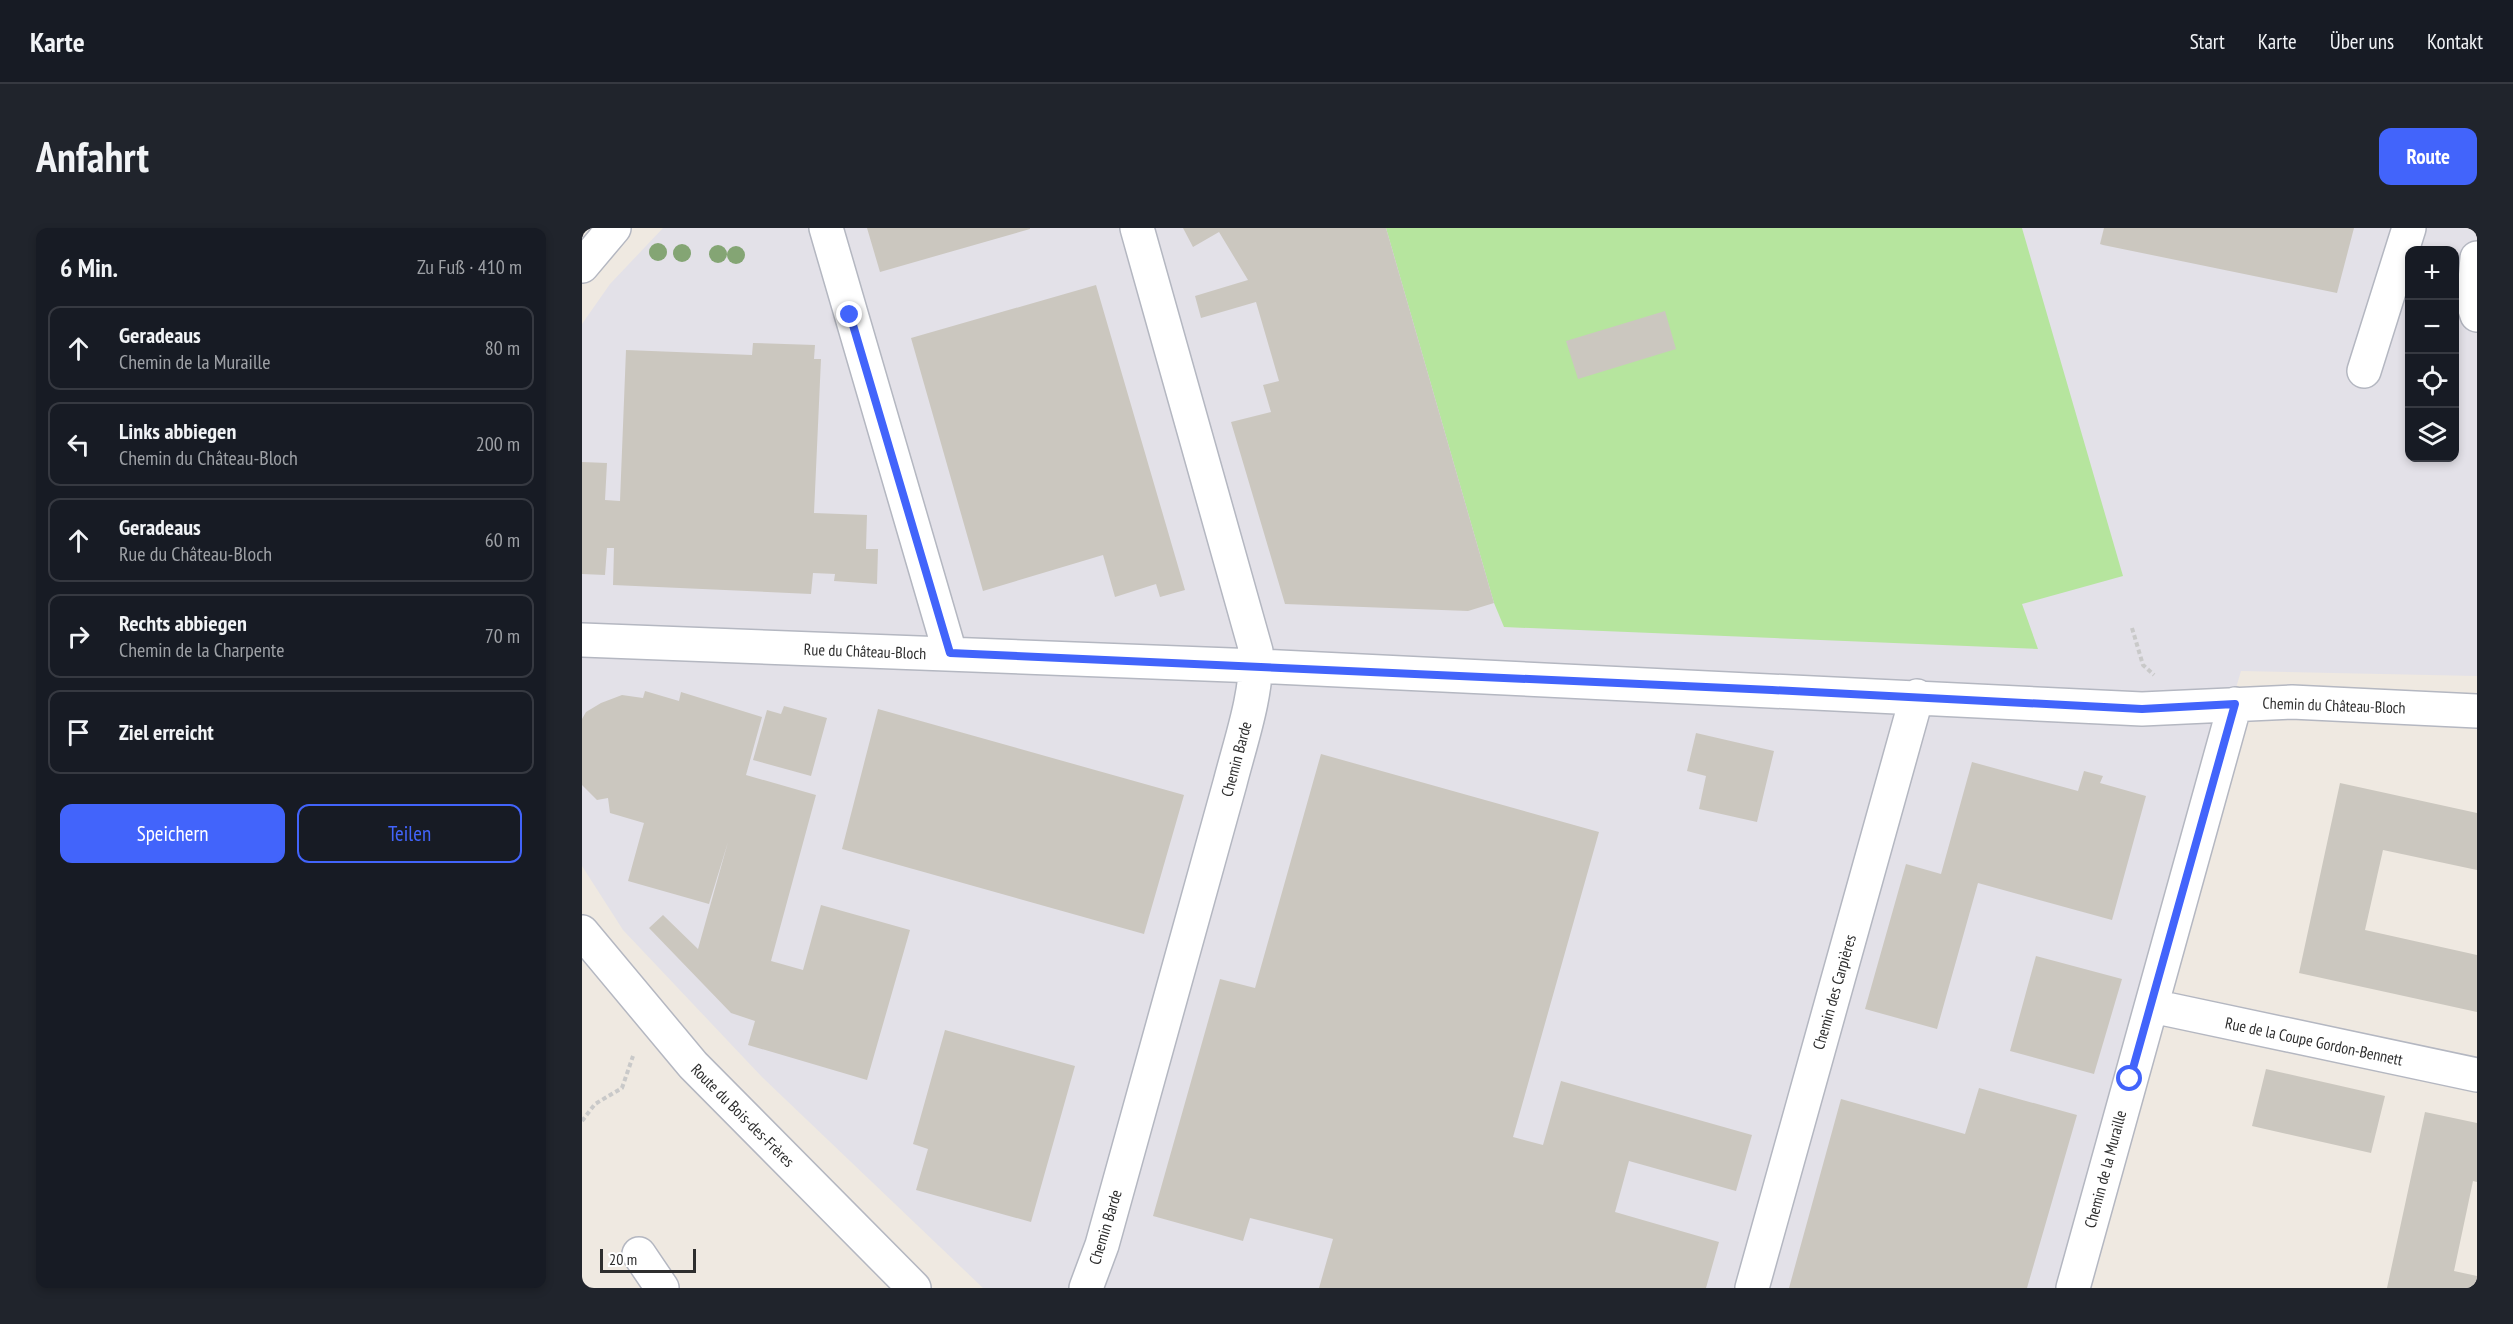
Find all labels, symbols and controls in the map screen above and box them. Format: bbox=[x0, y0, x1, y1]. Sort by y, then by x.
text: Karte bbox=[30, 23, 85, 60]
text: Start bbox=[2190, 28, 2225, 55]
text: Karte bbox=[2258, 28, 2297, 55]
text: Über uns bbox=[2330, 28, 2394, 55]
text: Kontakt bbox=[2427, 28, 2483, 55]
button: Route bbox=[2379, 128, 2477, 185]
text: Anfahrt bbox=[36, 129, 149, 184]
map controls bbox=[2405, 246, 2459, 462]
button: + bbox=[2405, 246, 2459, 300]
text: 6 Min. bbox=[60, 251, 118, 284]
text: Zu Fuß · 410 m bbox=[417, 254, 522, 280]
button: − bbox=[2405, 300, 2459, 354]
route end bbox=[836, 301, 862, 327]
text: Geradeaus bbox=[119, 321, 201, 349]
icon: ahead bbox=[62, 332, 95, 365]
text: 80 m bbox=[485, 335, 520, 361]
text: Chemin de la Muraille bbox=[119, 349, 270, 375]
button: locate bbox=[2405, 354, 2459, 408]
button: layers bbox=[2405, 408, 2459, 462]
text: Links abbiegen bbox=[119, 417, 236, 445]
icon: left bbox=[62, 428, 95, 461]
text: 200 m bbox=[476, 431, 520, 457]
text: Chemin du Château-Bloch bbox=[119, 445, 298, 471]
text: Geradeaus bbox=[119, 513, 201, 541]
icon: ahead bbox=[62, 524, 95, 557]
text: 60 m bbox=[485, 527, 520, 553]
text: Rue du Château-Bloch bbox=[119, 541, 272, 567]
text: Rechts abbiegen bbox=[119, 609, 247, 637]
icon: right bbox=[62, 620, 95, 653]
text: 70 m bbox=[485, 623, 520, 649]
text: Chemin de la Charpente bbox=[119, 637, 284, 663]
street label: Rue du Château-Bloch bbox=[803, 639, 927, 663]
street label: Chemin du Château-Bloch bbox=[2262, 693, 2406, 717]
icon: arrive bbox=[62, 716, 95, 749]
text: Ziel erreicht bbox=[119, 718, 214, 746]
street label: Chemin Barde bbox=[1216, 719, 1256, 799]
button: Speichern bbox=[60, 804, 285, 863]
button: Teilen bbox=[297, 804, 522, 863]
street label: Chemin des Carpières bbox=[1808, 932, 1860, 1052]
street label: Rue de la Coupe Gordon-Bennett bbox=[2223, 1012, 2405, 1070]
street label: Route du Bois-des-Frères bbox=[687, 1059, 799, 1171]
route start bbox=[2116, 1065, 2142, 1091]
street label: Chemin de la Muraille bbox=[2080, 1108, 2130, 1230]
street label: Chemin Barde bbox=[1084, 1187, 1126, 1267]
scale bar bbox=[600, 1246, 696, 1274]
text: 20 m bbox=[609, 1249, 637, 1269]

